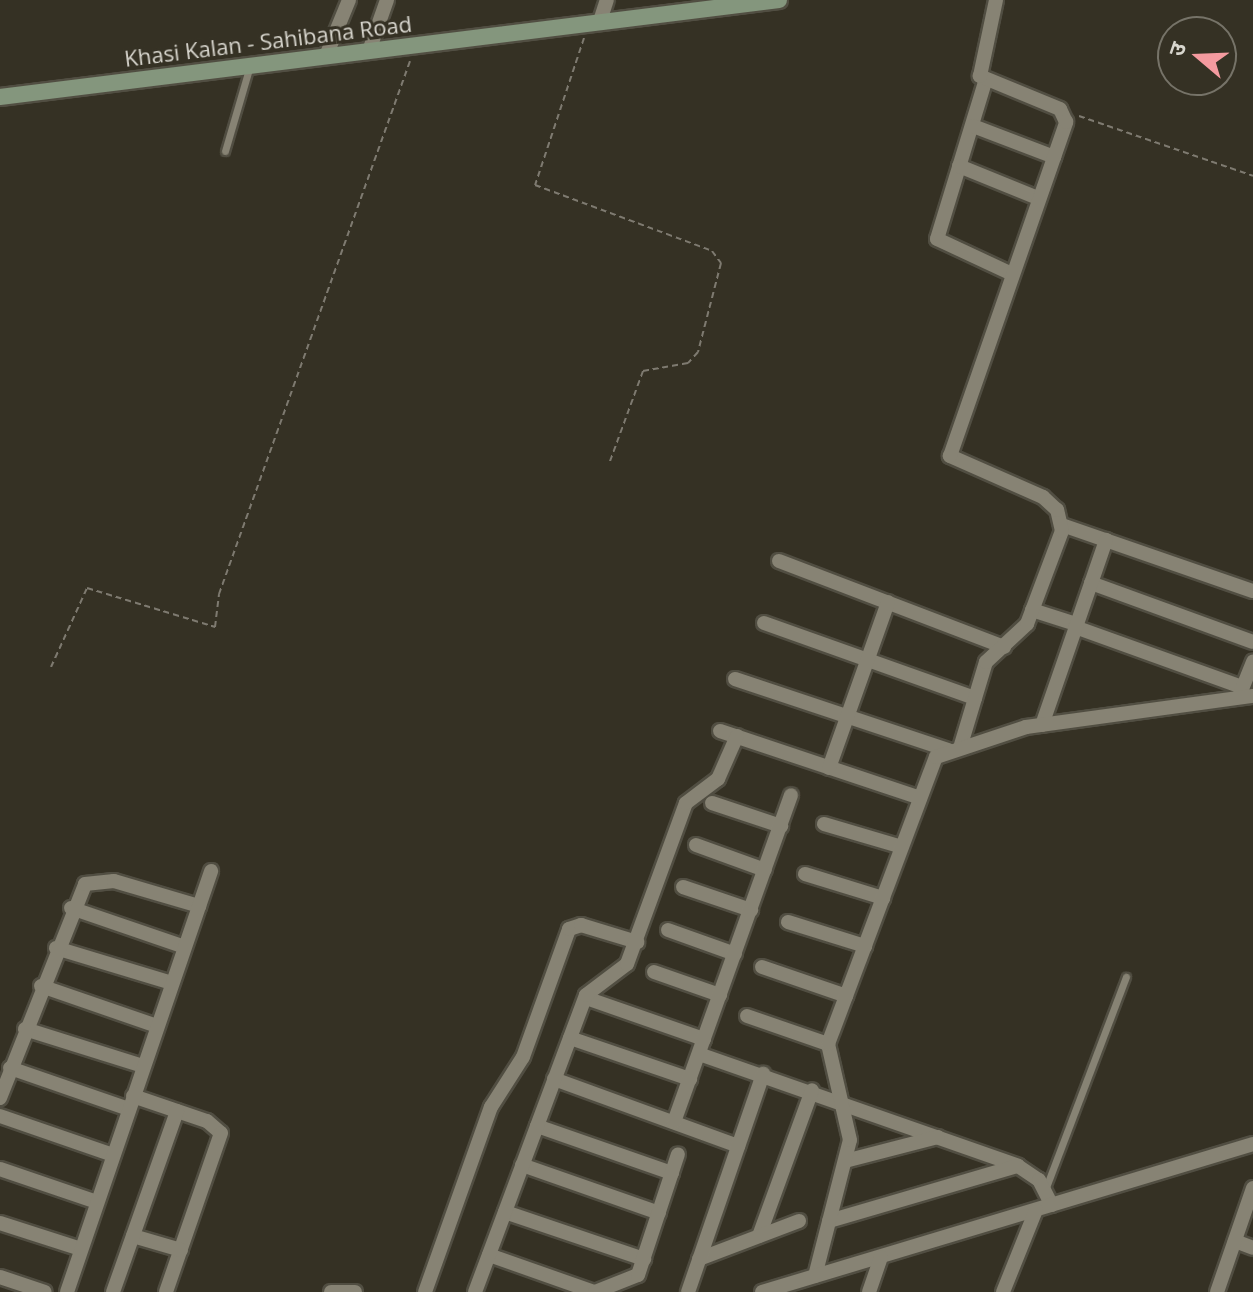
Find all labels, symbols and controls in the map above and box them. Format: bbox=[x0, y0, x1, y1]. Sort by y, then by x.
street label: Khasi Kalan - Sahibana Road bbox=[123, 10, 413, 72]
north arrow bbox=[1157, 16, 1237, 96]
text: उ bbox=[1160, 38, 1192, 60]

